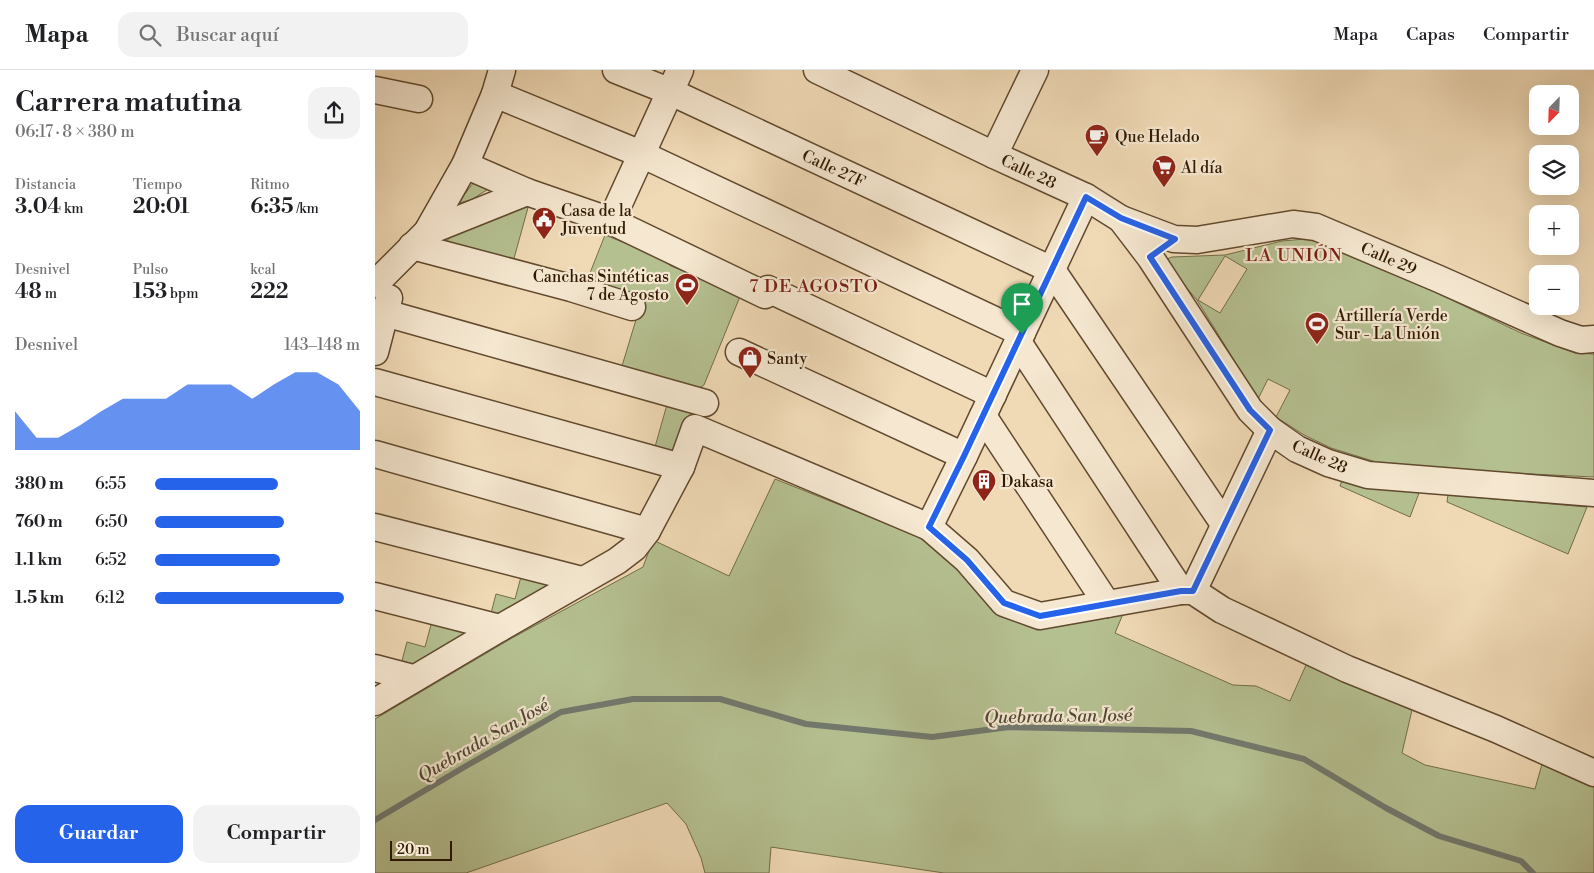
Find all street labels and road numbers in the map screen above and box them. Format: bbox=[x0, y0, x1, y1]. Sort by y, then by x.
street label: Calle 27F bbox=[799, 146, 868, 192]
street label: Calle 28 bbox=[998, 150, 1060, 193]
street label: Calle 29 bbox=[1358, 238, 1420, 280]
street label: Calle 28 bbox=[1289, 436, 1351, 478]

